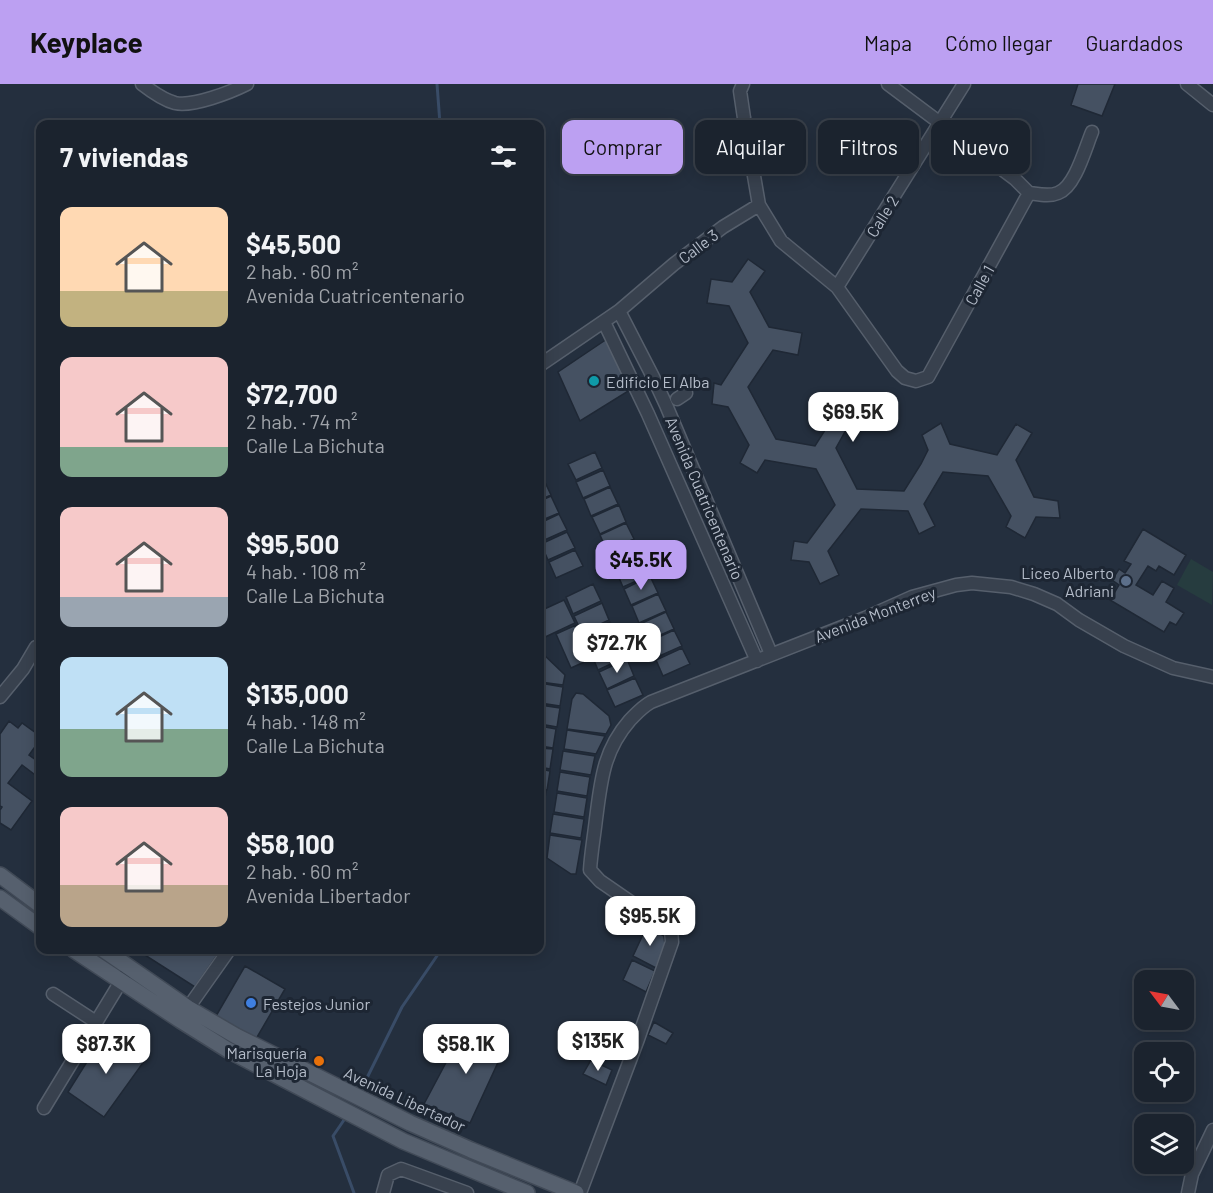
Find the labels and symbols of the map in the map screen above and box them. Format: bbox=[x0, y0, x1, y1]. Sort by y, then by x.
street label: Calle 2 bbox=[862, 192, 902, 240]
street label: Calle 3 bbox=[674, 225, 722, 267]
street label: Calle 1 bbox=[960, 262, 998, 308]
place label: Edificio El Alba bbox=[606, 372, 710, 391]
marker: Edificio El Alba bbox=[587, 374, 601, 388]
pin: $69.5K bbox=[804, 392, 902, 443]
street label: Avenida Cuatricentenario bbox=[662, 414, 748, 582]
pin: $45.5K bbox=[592, 540, 690, 591]
place label: Liceo Alberto Adriani bbox=[1021, 563, 1114, 600]
marker: Liceo Alberto Adriani bbox=[1119, 574, 1133, 588]
street label: Avenida Monterrey bbox=[812, 582, 939, 646]
pin: $72.7K bbox=[568, 623, 666, 674]
pin: $95.5K bbox=[601, 896, 699, 947]
north arrow bbox=[1134, 970, 1194, 1030]
place label: Festejos Junior bbox=[263, 994, 370, 1013]
marker: Festejos Junior bbox=[244, 996, 258, 1010]
pin: $135K bbox=[556, 1021, 640, 1072]
pin: $87.3K bbox=[57, 1024, 155, 1075]
pin: $58.1K bbox=[417, 1024, 515, 1075]
place label: Marisquería La Hoja bbox=[226, 1043, 307, 1080]
marker: Marisquería La Hoja bbox=[312, 1054, 326, 1068]
street label: Avenida Libertador bbox=[341, 1063, 469, 1135]

